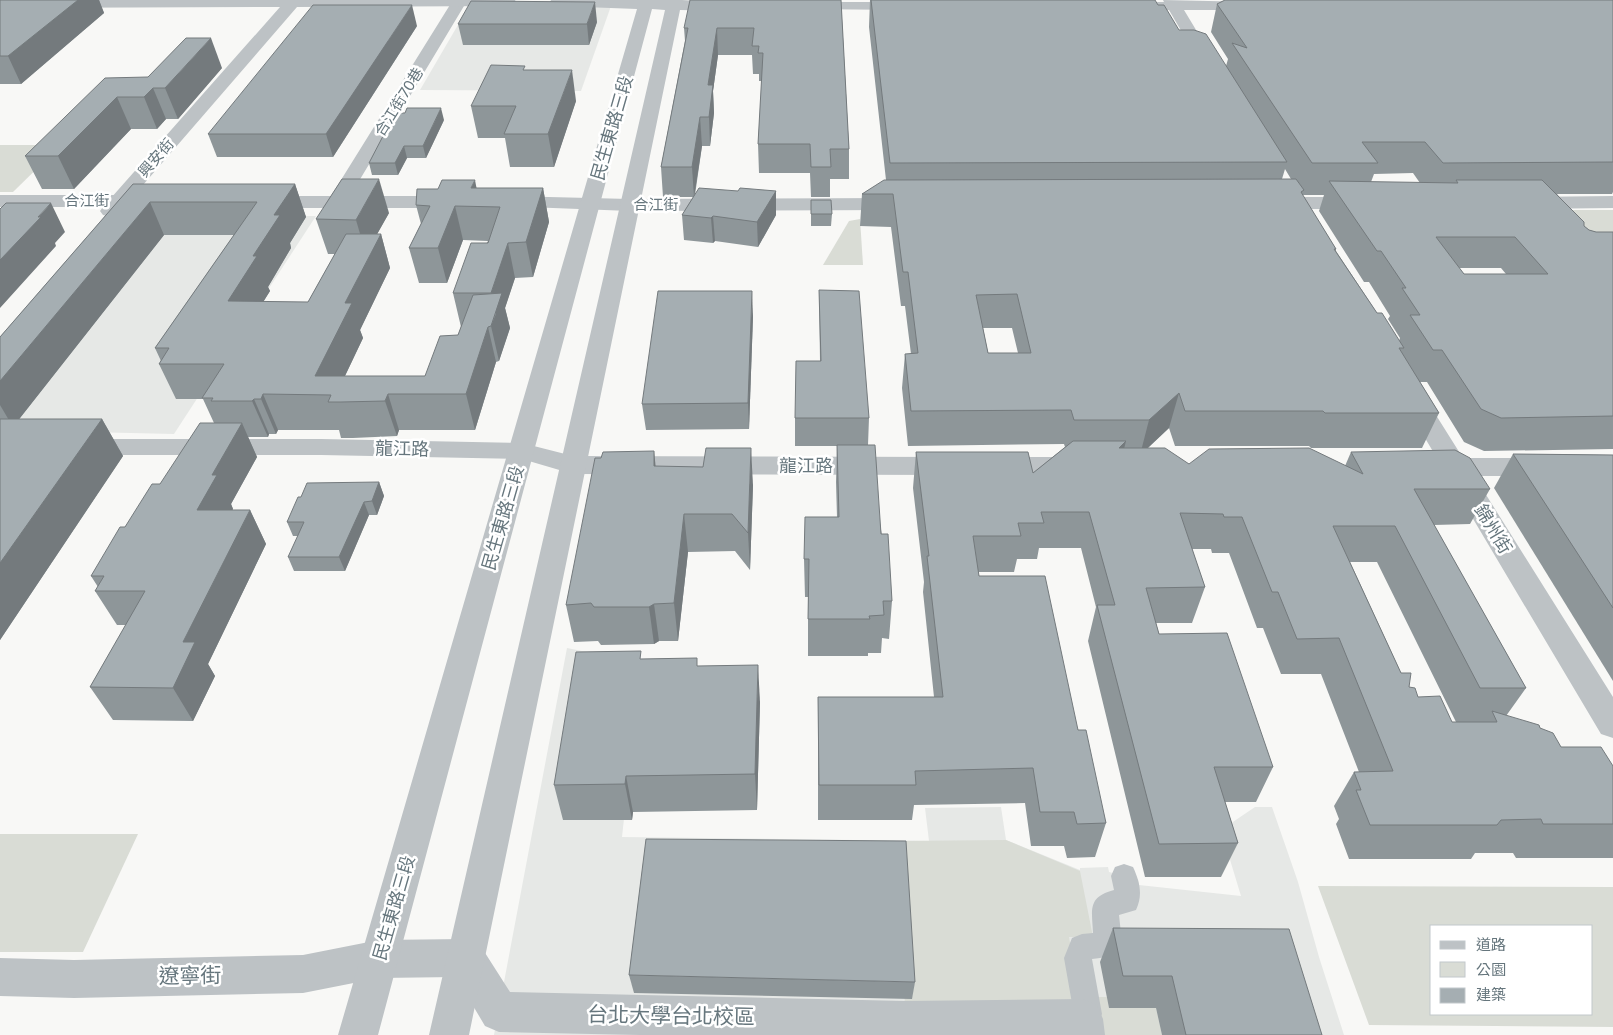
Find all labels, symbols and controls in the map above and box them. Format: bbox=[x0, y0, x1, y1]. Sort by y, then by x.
street label: 合江街70巷 bbox=[370, 64, 426, 139]
street label: 民生東路三段 bbox=[586, 73, 636, 183]
street label: 興安街 bbox=[134, 134, 177, 180]
street label: 合江街 bbox=[64, 191, 110, 209]
street label: 合江街 bbox=[633, 195, 679, 213]
street label: 龍江路 bbox=[375, 437, 429, 459]
street label: 龍江路 bbox=[779, 454, 833, 476]
street label: 民生東路三段 bbox=[477, 463, 527, 573]
street label: 錦州街 bbox=[1471, 500, 1517, 557]
street label: 民生東路三段 bbox=[368, 853, 418, 963]
legend bbox=[1430, 925, 1593, 1015]
text: 道路 bbox=[1476, 935, 1506, 953]
text: 公園 bbox=[1476, 960, 1506, 978]
street label: 遼寧街 bbox=[158, 961, 222, 988]
text: 建築 bbox=[1476, 985, 1506, 1003]
street label: 台北大學台北校區 bbox=[587, 1001, 755, 1028]

